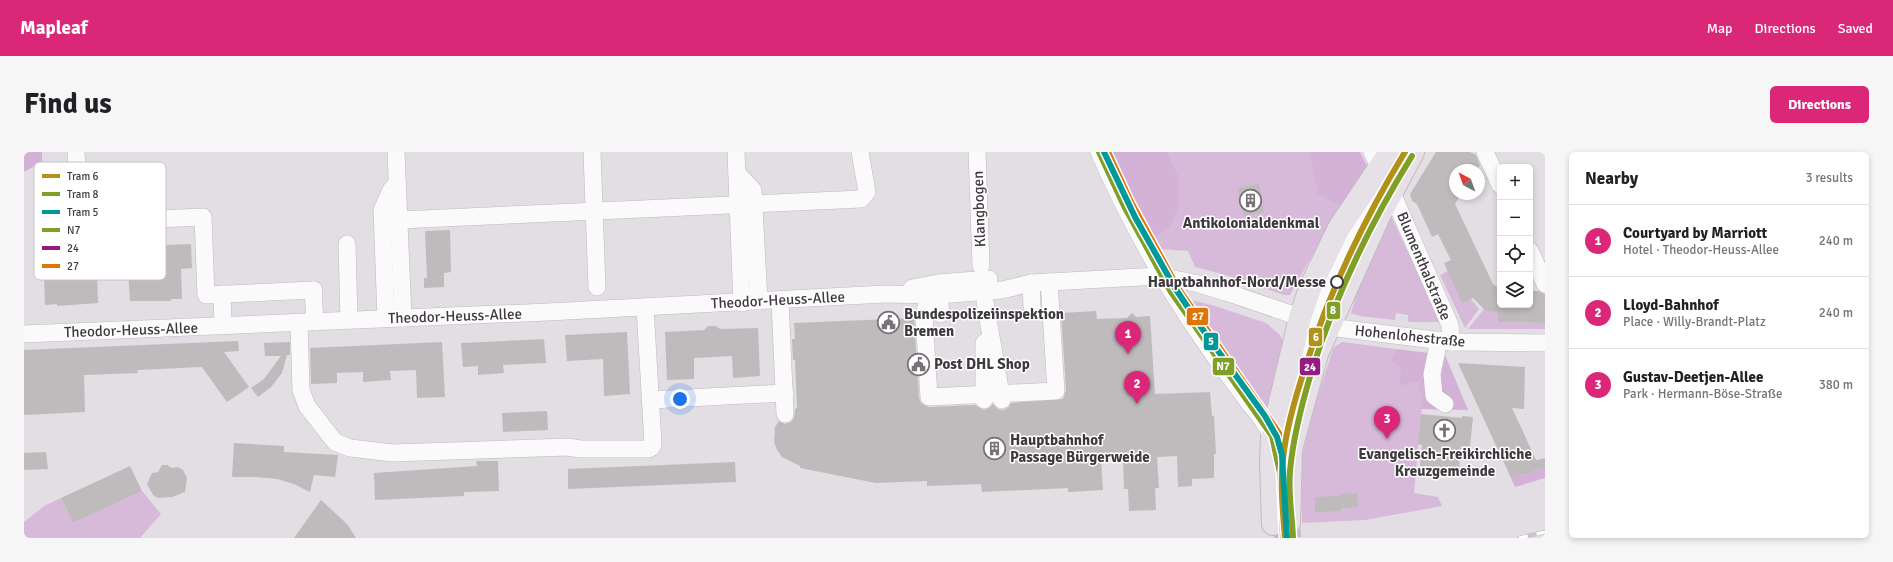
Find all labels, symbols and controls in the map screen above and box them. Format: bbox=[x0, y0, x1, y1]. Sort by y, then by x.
text: Mapleaf bbox=[20, 16, 88, 40]
text: Map bbox=[1707, 20, 1733, 37]
text: Directions bbox=[1755, 20, 1816, 37]
text: Saved bbox=[1838, 20, 1873, 37]
button: Directions bbox=[1770, 86, 1869, 123]
text: Find us bbox=[24, 87, 112, 121]
legend bbox=[34, 162, 166, 280]
north arrow bbox=[1449, 164, 1485, 200]
map controls bbox=[1497, 164, 1533, 308]
button: + bbox=[1497, 164, 1533, 200]
text: Nearby bbox=[1585, 168, 1638, 189]
text: Tram 6 bbox=[67, 170, 99, 183]
text: 3 results bbox=[1805, 170, 1853, 186]
street label: Klangbogen bbox=[969, 171, 989, 247]
building icon: Antikolonialdenkmal bbox=[1238, 187, 1264, 213]
text: Tram 8 bbox=[67, 188, 99, 201]
button: − bbox=[1497, 200, 1533, 236]
text: Tram 5 bbox=[67, 206, 99, 219]
street label: Blumenthalstraße bbox=[1393, 209, 1455, 323]
place label: Antikolonialdenkmal bbox=[1183, 214, 1320, 232]
text: N7 bbox=[67, 224, 80, 237]
text: Courtyard by Marriott bbox=[1623, 224, 1767, 242]
text: 1 bbox=[1594, 233, 1602, 249]
text: 240 m bbox=[1819, 233, 1853, 249]
button: locate bbox=[1497, 236, 1533, 272]
text: 24 bbox=[67, 242, 79, 255]
text: Hotel · Theodor-Heuss-Allee bbox=[1623, 242, 1779, 258]
text: 27 bbox=[67, 260, 79, 273]
button: layers bbox=[1497, 272, 1533, 308]
place label: Hauptbahnhof-Nord/Messe bbox=[1148, 273, 1326, 291]
marker: Hauptbahnhof-Nord/Messe bbox=[1330, 275, 1344, 289]
street label: Theodor-Heuss-Allee bbox=[711, 288, 845, 312]
text: Lloyd-Bahnhof bbox=[1623, 296, 1719, 314]
line badge: 8 bbox=[1326, 301, 1341, 320]
text: 8 bbox=[1330, 304, 1336, 317]
street label: Theodor-Heuss-Allee bbox=[388, 305, 522, 327]
place label: Bundespolizeiinspektion Bremen bbox=[904, 305, 1064, 340]
text: 2 bbox=[1594, 305, 1602, 321]
text: 240 m bbox=[1819, 305, 1853, 321]
line badge: 27 bbox=[1186, 307, 1209, 326]
public building icon: Bundespolizeiinspektion Bremen bbox=[876, 310, 902, 336]
text: 27 bbox=[1192, 310, 1204, 323]
text: Place · Willy-Brandt-Platz bbox=[1623, 314, 1766, 330]
street label: Theodor-Heuss-Allee bbox=[64, 319, 198, 341]
pin: 1 bbox=[1115, 321, 1141, 354]
street label: Hohenlohestraße bbox=[1354, 321, 1466, 351]
line badge: 6 bbox=[1308, 327, 1323, 347]
text: 6 bbox=[1313, 331, 1319, 344]
line badge: 5 bbox=[1203, 332, 1219, 351]
text: 5 bbox=[1208, 335, 1214, 348]
public building icon: Post DHL Shop bbox=[905, 351, 931, 377]
place label: Post DHL Shop bbox=[934, 355, 1030, 373]
line badge: N7 bbox=[1212, 357, 1235, 376]
line badge: 24 bbox=[1299, 357, 1321, 376]
text: N7 bbox=[1216, 360, 1230, 373]
text: 24 bbox=[1304, 361, 1316, 374]
text: Gustav-Deetjen-Allee bbox=[1623, 368, 1763, 386]
pin: 2 bbox=[1124, 371, 1150, 404]
text: 3 bbox=[1594, 377, 1602, 393]
text: 380 m bbox=[1819, 377, 1853, 393]
text: Park · Hermann-Böse-Straße bbox=[1623, 386, 1783, 402]
your location bbox=[670, 389, 690, 409]
pin: 3 bbox=[1374, 406, 1400, 439]
church icon: Evangelisch-Freikirchliche Kreuzgemeinde bbox=[1432, 418, 1458, 444]
place label: Hauptbahnhof Passage Bürgerweide bbox=[1010, 431, 1150, 466]
building icon: Hauptbahnhof Passage Bürgerweide bbox=[982, 436, 1008, 462]
place label: Evangelisch-Freikirchliche Kreuzgemeinde bbox=[1358, 445, 1532, 480]

